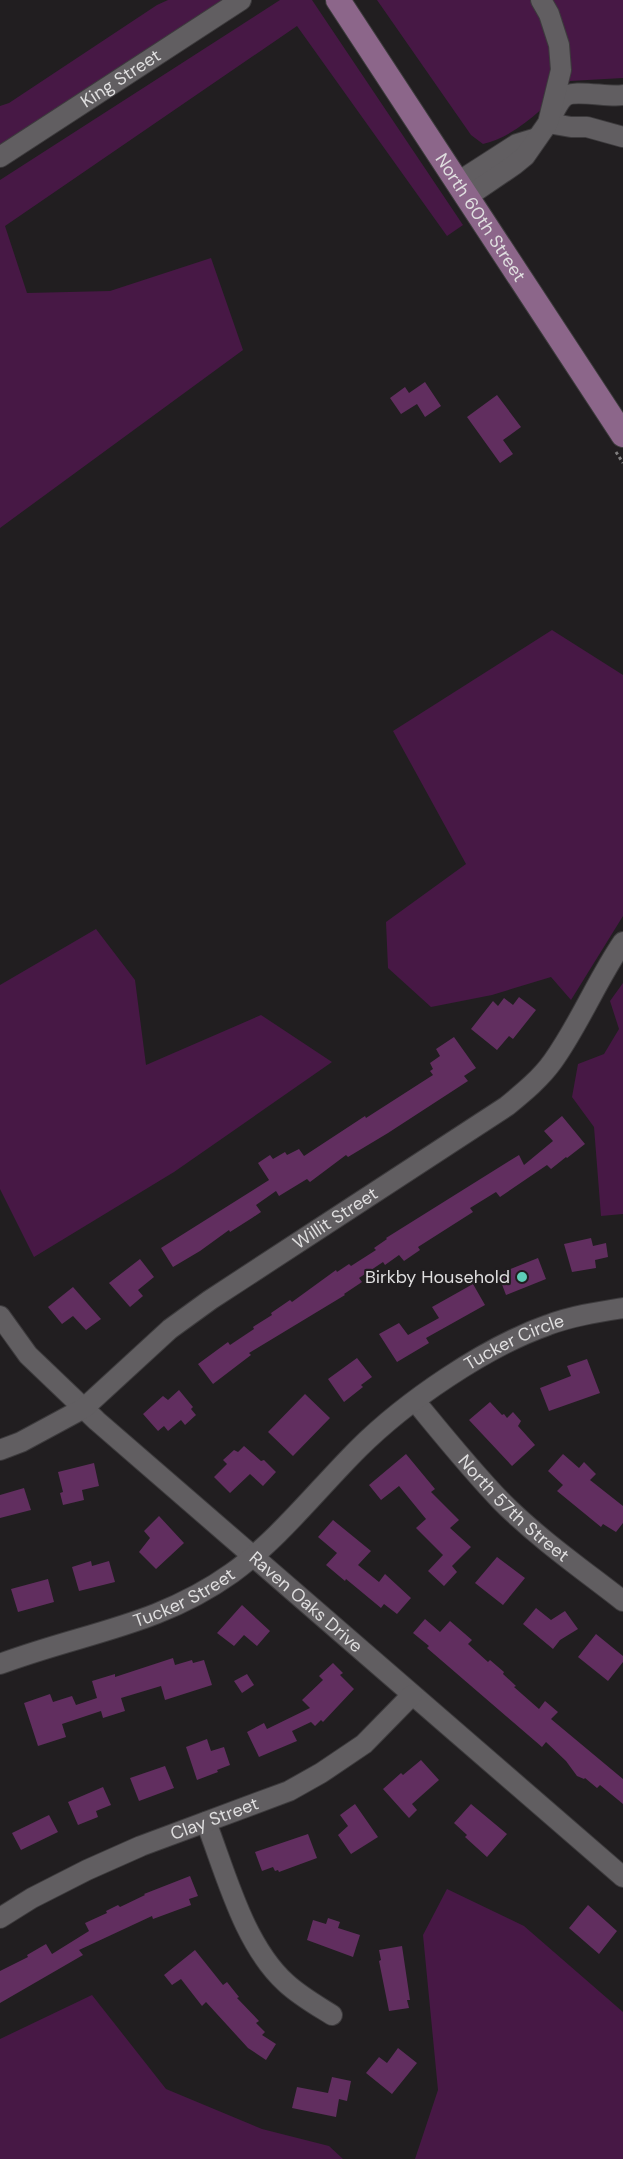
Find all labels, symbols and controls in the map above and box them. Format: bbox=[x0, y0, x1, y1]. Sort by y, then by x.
street label: King Street bbox=[76, 43, 165, 113]
street label: North 60th Street bbox=[430, 149, 531, 286]
street label: Willit Street bbox=[288, 1182, 383, 1255]
place label: Birkby Household bbox=[365, 1265, 510, 1289]
marker: Birkby Household bbox=[515, 1270, 529, 1284]
street label: Tucker Circle bbox=[460, 1308, 567, 1376]
street label: North 57th Street bbox=[453, 1450, 574, 1567]
street label: Raven Oaks Drive bbox=[244, 1546, 368, 1658]
street label: Tucker Street bbox=[130, 1563, 240, 1633]
street label: Clay Street bbox=[167, 1791, 262, 1846]

